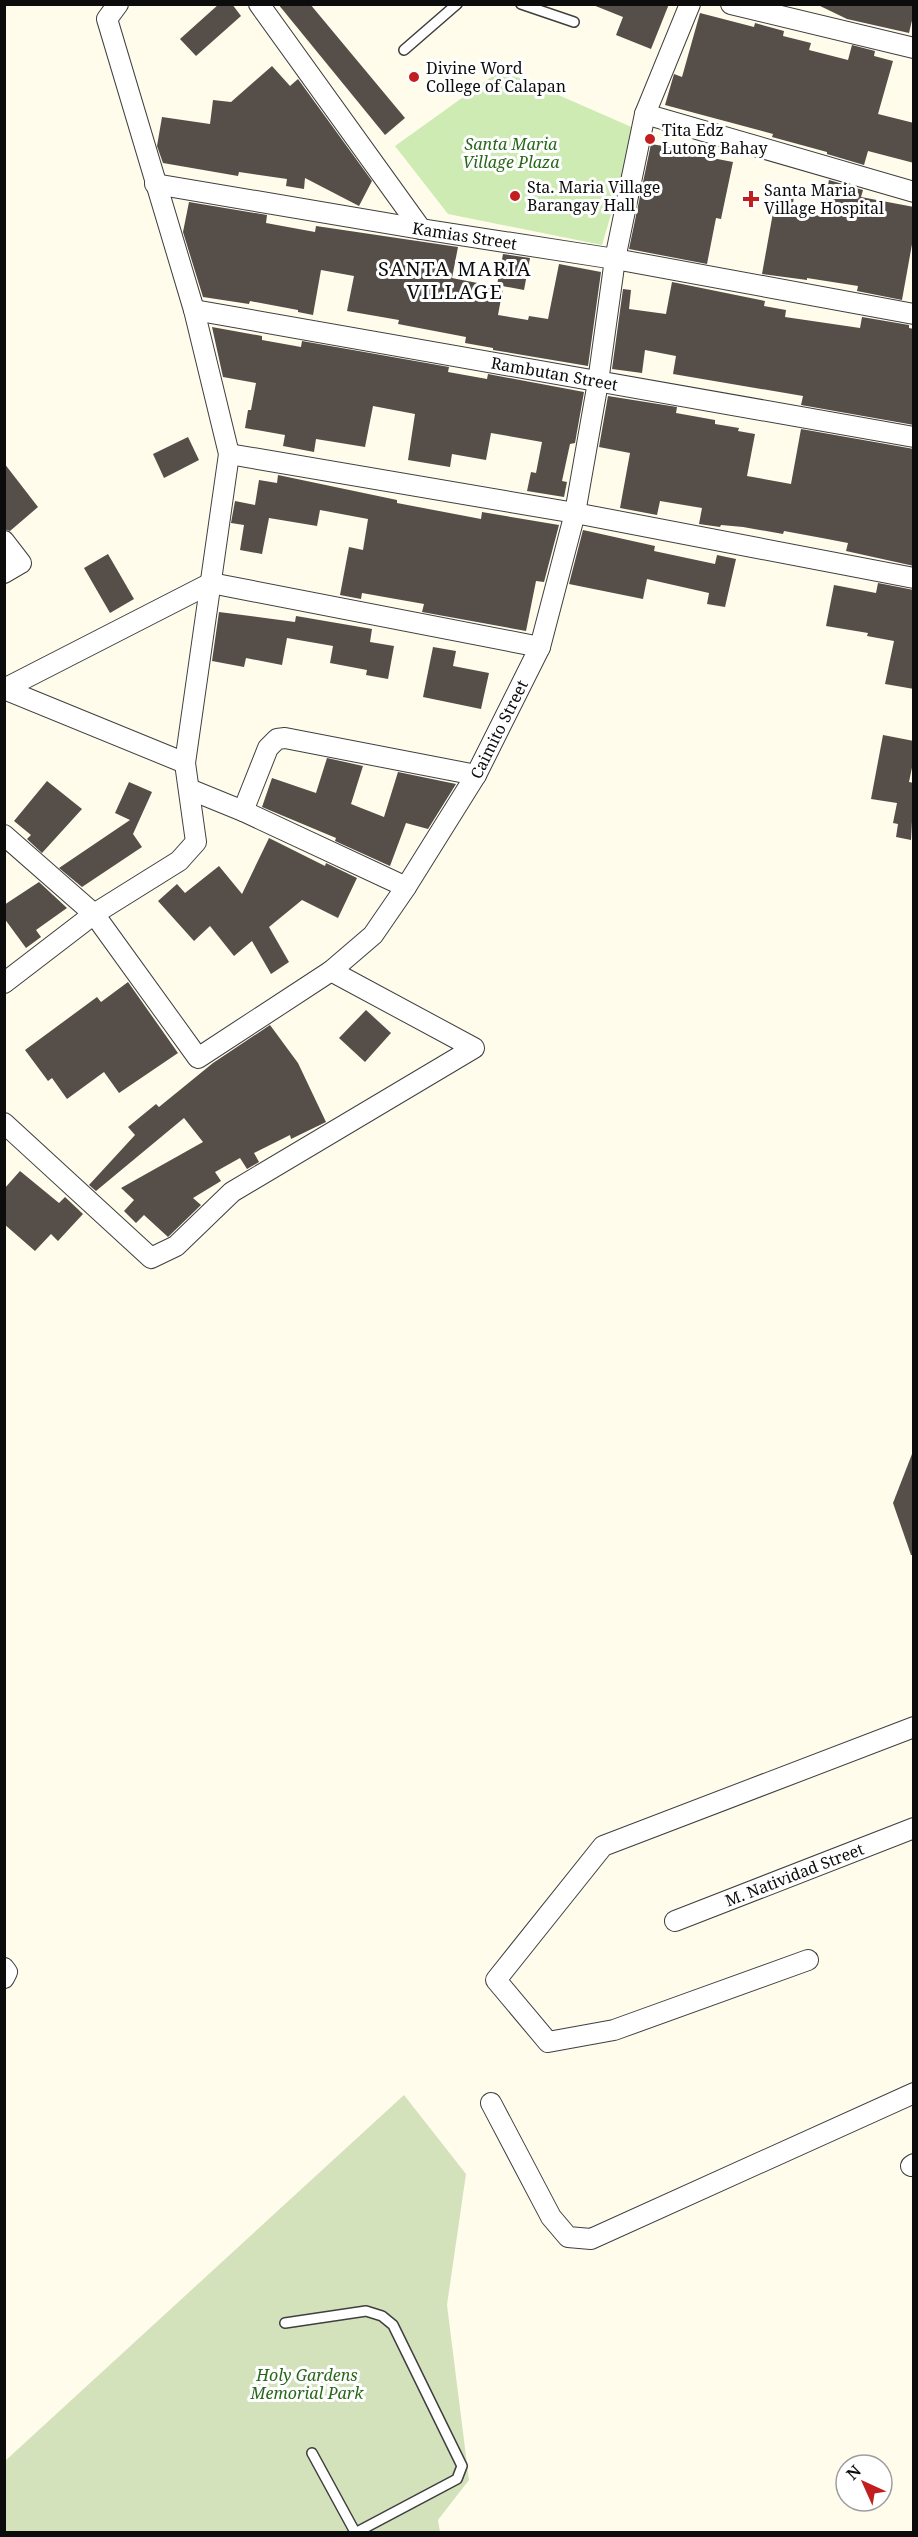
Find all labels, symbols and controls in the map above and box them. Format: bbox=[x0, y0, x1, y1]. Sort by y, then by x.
place label: Divine Word College of Calapan bbox=[426, 57, 566, 97]
marker: Divine Word College of Calapan bbox=[407, 70, 421, 84]
place label: Tita Edz Lutong Bahay bbox=[662, 119, 768, 159]
marker: Tita Edz Lutong Bahay bbox=[643, 132, 657, 146]
park label: Santa Maria Village Plaza bbox=[462, 133, 560, 173]
place label: Sta. Maria Village Barangay Hall bbox=[527, 176, 660, 216]
place label: Santa Maria Village Hospital bbox=[764, 179, 884, 219]
marker: Sta. Maria Village Barangay Hall bbox=[508, 189, 522, 203]
marker: Santa Maria Village Hospital bbox=[742, 190, 760, 208]
street label: Kamias Street bbox=[411, 217, 519, 255]
district label: SANTA MARIA VILLAGE bbox=[378, 255, 532, 305]
street label: Rambutan Street bbox=[489, 352, 620, 396]
street label: Caimito Street bbox=[465, 676, 533, 783]
street label: M. Natividad Street bbox=[722, 1838, 867, 1912]
park label: Holy Gardens Memorial Park bbox=[250, 2364, 364, 2404]
north arrow bbox=[834, 2453, 894, 2513]
text: N bbox=[841, 2460, 866, 2485]

